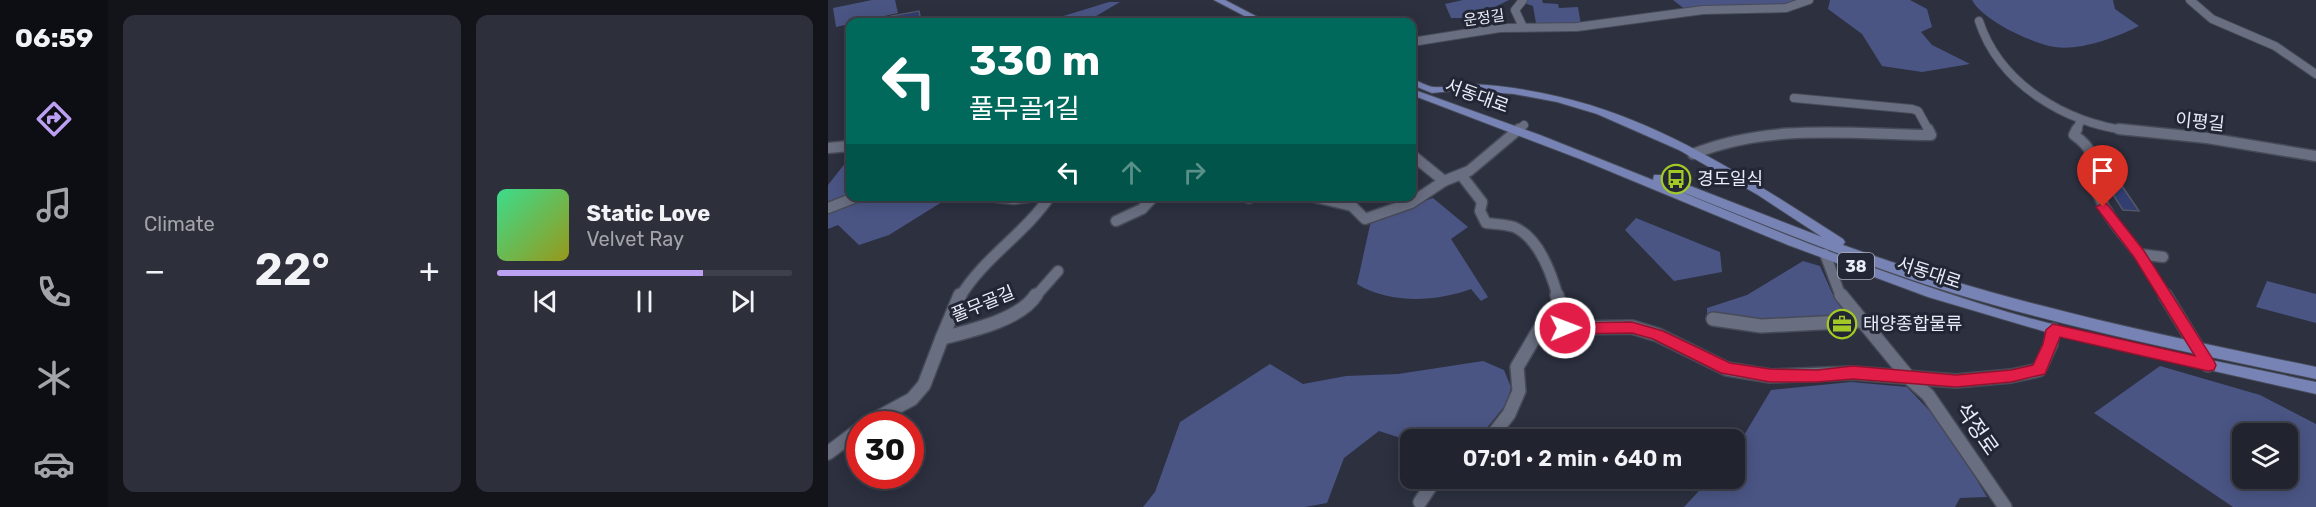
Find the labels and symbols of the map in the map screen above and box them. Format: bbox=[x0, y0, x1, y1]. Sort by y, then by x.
street label: 운정길 bbox=[1462, 6, 1506, 30]
street label: 서동대로 bbox=[1442, 74, 1512, 118]
street label: 이평길 bbox=[2174, 108, 2226, 136]
pin bbox=[2077, 145, 2128, 207]
bus stop icon: 경도일식 bbox=[1660, 163, 1692, 195]
place label: 경도일식 bbox=[1697, 168, 1763, 190]
street label: 서동대로 bbox=[1894, 252, 1964, 294]
road number: 38 bbox=[1838, 253, 1874, 279]
street label: 풀무골길 bbox=[948, 281, 1018, 327]
position arrow bbox=[1533, 296, 1597, 360]
office icon: 태양종합물류 bbox=[1826, 308, 1858, 340]
place label: 태양종합물류 bbox=[1863, 313, 1962, 335]
street label: 석정로 bbox=[1951, 398, 2004, 460]
speed limit sign: 30 bbox=[846, 411, 924, 489]

